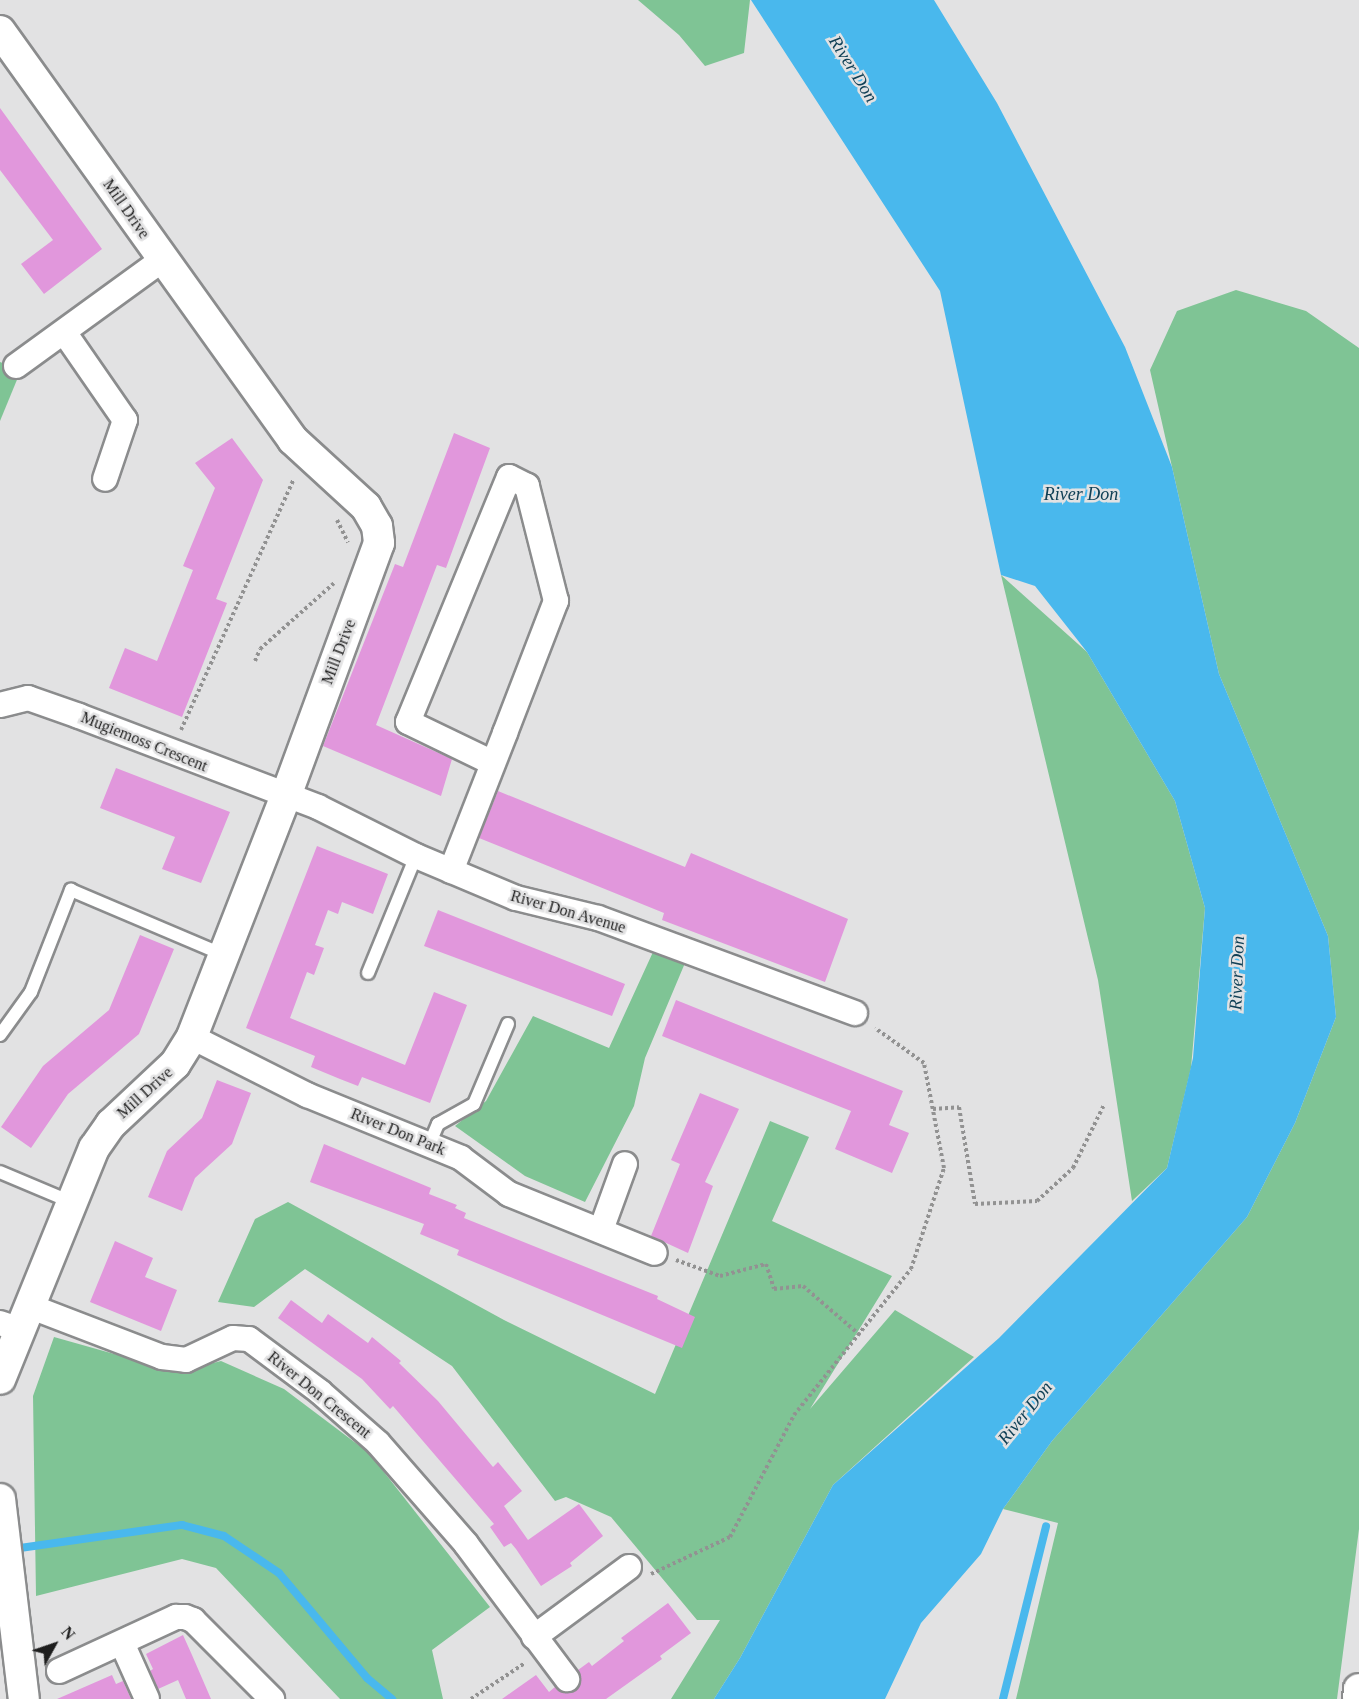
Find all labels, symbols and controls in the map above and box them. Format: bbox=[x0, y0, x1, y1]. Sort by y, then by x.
water label: River Don bbox=[824, 32, 882, 106]
street label: Mill Drive bbox=[99, 176, 153, 242]
water label: River Don bbox=[1044, 483, 1118, 505]
street label: Mill Drive bbox=[318, 617, 360, 687]
street label: Mugiemoss Crescent bbox=[78, 708, 210, 776]
street label: River Don Avenue bbox=[508, 886, 628, 938]
water label: River Don bbox=[1225, 935, 1249, 1011]
street label: Mill Drive bbox=[113, 1063, 177, 1123]
street label: River Don Park bbox=[348, 1104, 448, 1160]
street label: River Don Crescent bbox=[264, 1348, 374, 1442]
water label: River Don bbox=[993, 1377, 1057, 1449]
north arrow bbox=[24, 1615, 84, 1675]
text: N bbox=[58, 1623, 78, 1643]

